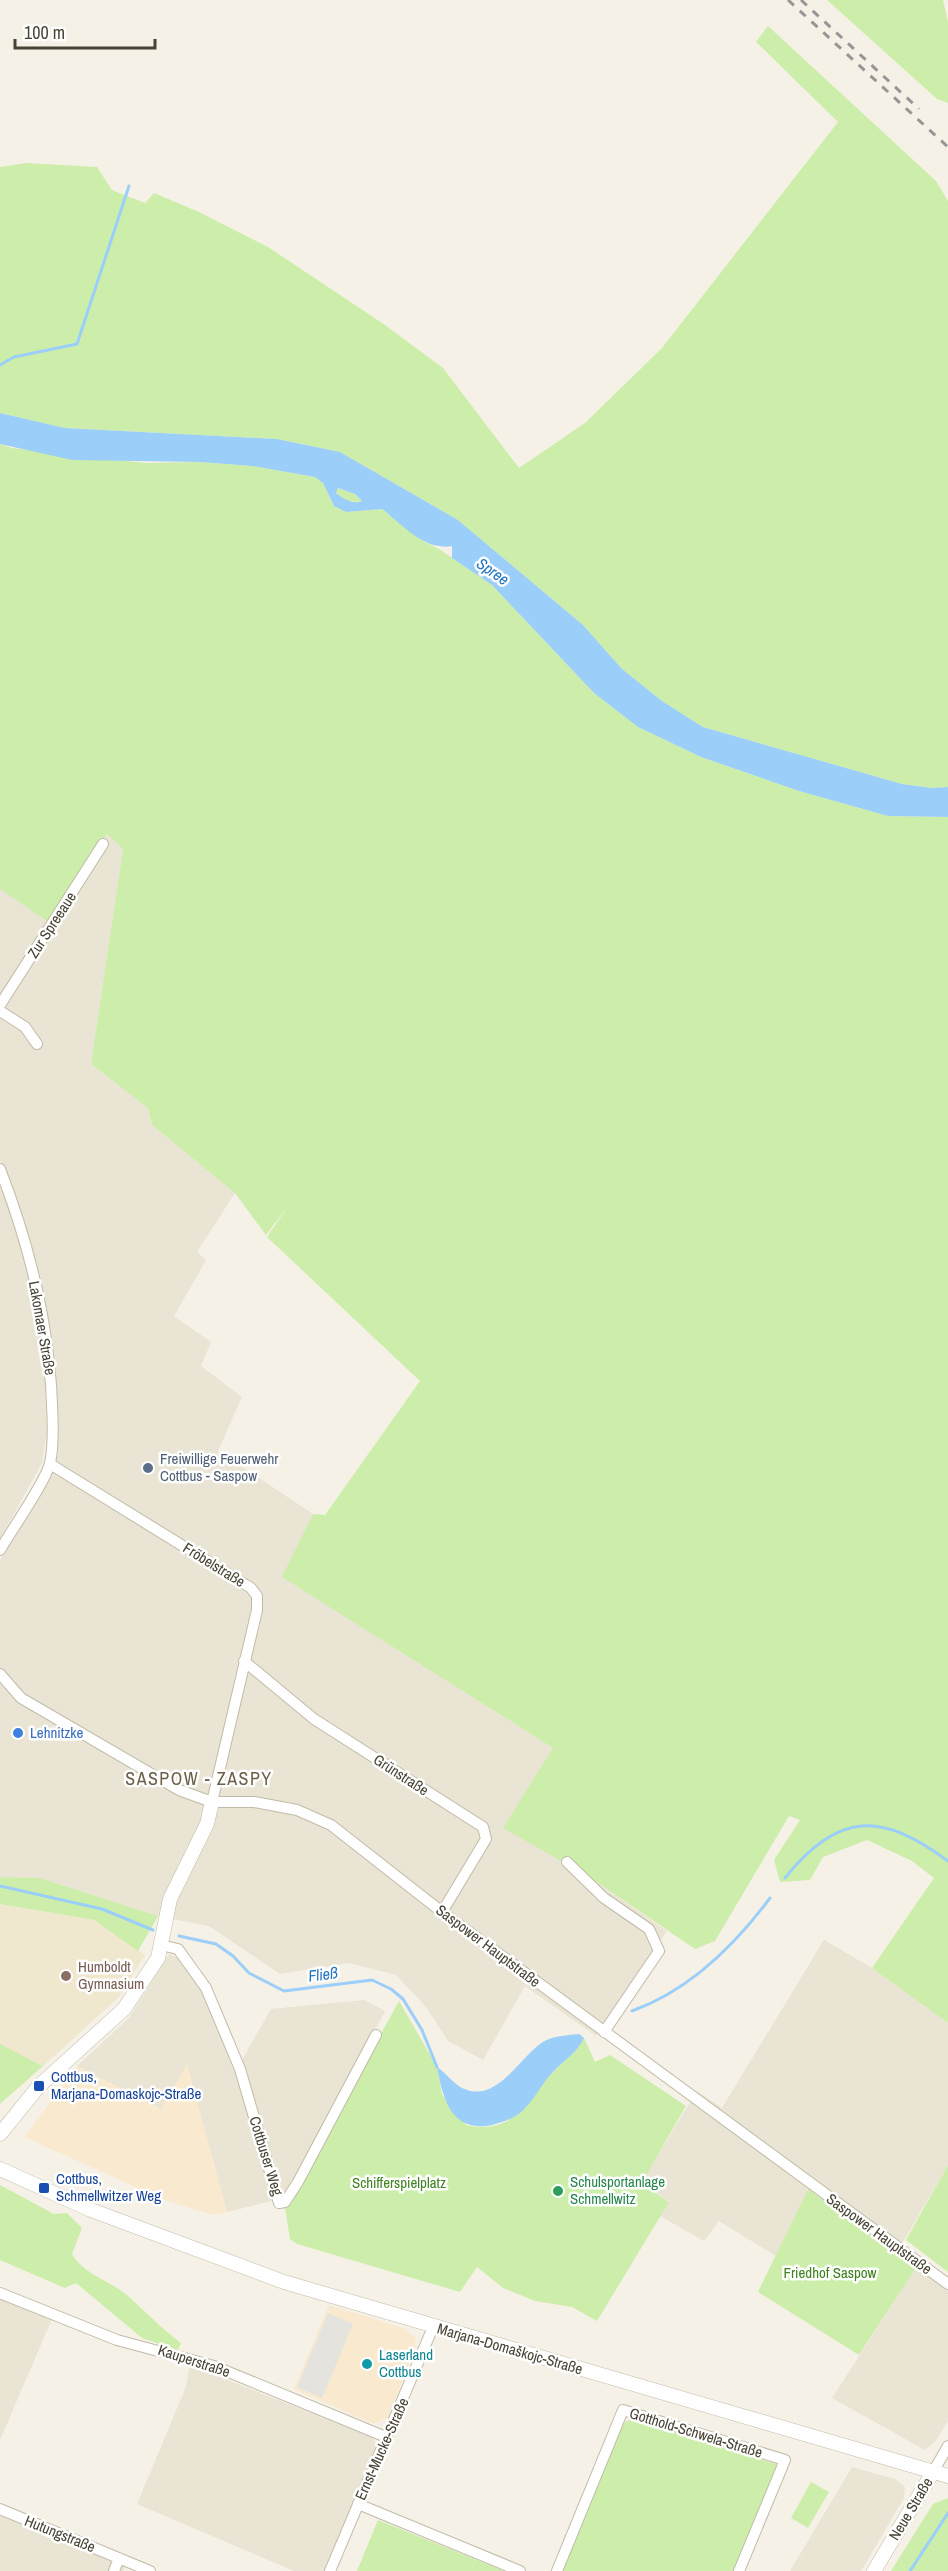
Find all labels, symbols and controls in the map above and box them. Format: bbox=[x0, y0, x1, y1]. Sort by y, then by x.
scale bar bbox=[15, 12, 154, 50]
text: 100 m bbox=[24, 20, 65, 45]
water label: Spree bbox=[472, 552, 514, 590]
street label: Zur Spreeaue bbox=[22, 887, 81, 962]
street label: Lakomaer Straße bbox=[24, 1279, 61, 1377]
place label: Freiwillige Feuerwehr Cottbus - Saspow bbox=[160, 1448, 278, 1486]
marker: Freiwillige Feuerwehr Cottbus - Saspow bbox=[141, 1461, 155, 1475]
street label: Fröbelstraße bbox=[179, 1537, 250, 1592]
place label: Lehnitzke bbox=[30, 1722, 84, 1743]
marker: Lehnitzke bbox=[11, 1726, 25, 1740]
street label: Grünstraße bbox=[369, 1749, 433, 1800]
district label: SASPOW - ZASPY bbox=[125, 1766, 273, 1791]
street label: Saspower Hauptstraße bbox=[432, 1899, 545, 1992]
place label: Humboldt Gymnasium bbox=[78, 1956, 144, 1994]
water label: Fließ bbox=[307, 1961, 339, 1987]
marker: Humboldt Gymnasium bbox=[59, 1969, 73, 1983]
place label: Cottbus, Marjana-Domaskojc-Straße bbox=[51, 2066, 202, 2104]
marker: Cottbus, Marjana-Domaskojc-Straße bbox=[32, 2079, 46, 2093]
street label: Cottbuser Weg bbox=[244, 2114, 289, 2198]
place label: Cottbus, Schmellwitzer Weg bbox=[56, 2168, 161, 2206]
place label: Schulsportanlage Schmellwitz bbox=[570, 2171, 665, 2209]
park label: Schifferspielplatz bbox=[352, 2172, 446, 2193]
marker: Cottbus, Schmellwitzer Weg bbox=[37, 2181, 51, 2195]
marker: Schulsportanlage Schmellwitz bbox=[551, 2184, 565, 2198]
street label: Saspower Hauptstraße bbox=[822, 2188, 936, 2279]
park label: Friedhof Saspow bbox=[784, 2262, 877, 2283]
street label: Marjana-Domaškojc-Straße bbox=[435, 2318, 585, 2379]
street label: Kauperstraße bbox=[155, 2339, 233, 2382]
place label: Laserland Cottbus bbox=[379, 2344, 433, 2382]
marker: Laserland Cottbus bbox=[360, 2357, 374, 2371]
street label: Ernst-Mucke-Straße bbox=[350, 2394, 414, 2503]
street label: Gotthold-Schwela-Straße bbox=[627, 2402, 765, 2463]
street label: Neue Straße bbox=[884, 2473, 938, 2544]
street label: Hutungstraße bbox=[22, 2510, 99, 2557]

